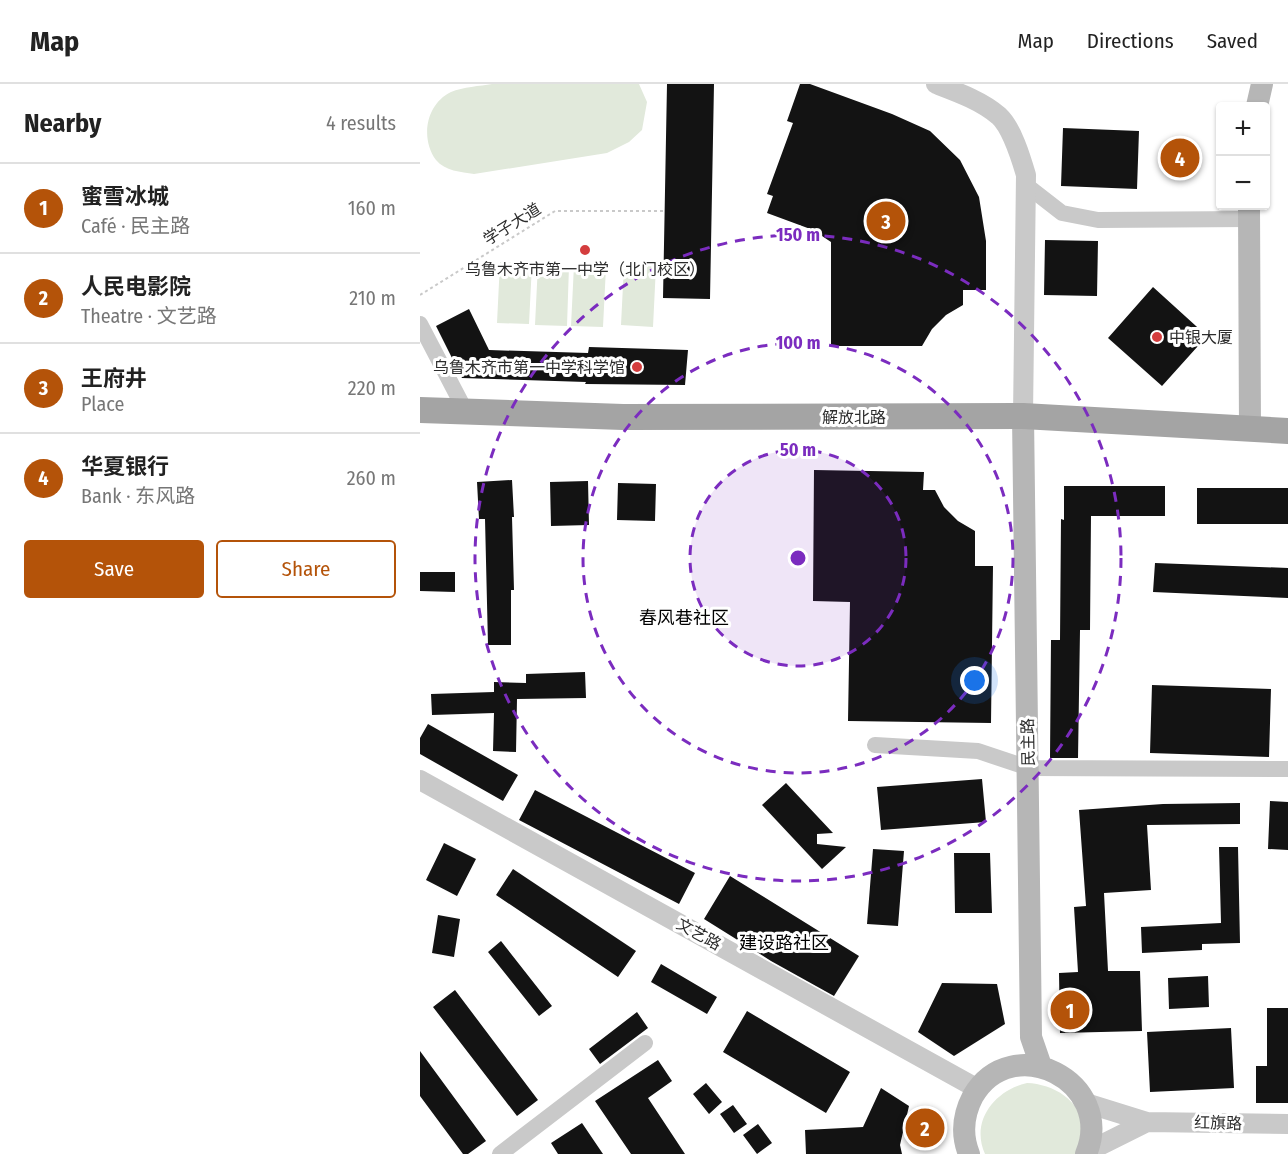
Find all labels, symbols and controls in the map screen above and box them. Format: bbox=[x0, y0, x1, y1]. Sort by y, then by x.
text: Map bbox=[30, 25, 79, 58]
text: Map bbox=[1017, 28, 1054, 54]
text: Directions bbox=[1087, 28, 1174, 54]
text: Saved bbox=[1207, 28, 1258, 54]
map controls bbox=[1216, 102, 1270, 210]
button: + bbox=[1216, 102, 1270, 156]
text: Nearby bbox=[24, 108, 101, 139]
text: 4 results bbox=[326, 111, 396, 135]
pin: 4 bbox=[1160, 136, 1200, 181]
button: − bbox=[1216, 156, 1270, 210]
text: 蜜雪冰城 bbox=[81, 183, 169, 210]
text: 1 bbox=[39, 196, 48, 220]
text: 160 m bbox=[348, 196, 396, 220]
pin: 3 bbox=[866, 198, 906, 244]
street label: 学子大道 bbox=[480, 199, 544, 249]
text: Café · 民主路 bbox=[81, 214, 190, 238]
text: 150 m bbox=[776, 224, 820, 246]
marker: 乌鲁木齐市第一中学（北门校区） bbox=[578, 243, 592, 257]
place label: 乌鲁木齐市第一中学（北门校区） bbox=[465, 260, 705, 279]
text: 人民电影院 bbox=[81, 273, 191, 300]
text: 2 bbox=[39, 286, 48, 310]
text: 210 m bbox=[349, 286, 396, 310]
text: Theatre · 文艺路 bbox=[81, 304, 217, 328]
place label: 中银大厦 bbox=[1169, 328, 1233, 347]
marker: 中银大厦 bbox=[1150, 330, 1164, 344]
text: 100 m bbox=[776, 332, 820, 354]
place label: 乌鲁木齐市第一中学科学馆 bbox=[433, 358, 625, 377]
marker: 乌鲁木齐市第一中学科学馆 bbox=[630, 360, 644, 374]
text: 王府井 bbox=[81, 365, 147, 392]
text: 3 bbox=[39, 376, 48, 400]
text: 220 m bbox=[348, 376, 396, 400]
text: Place bbox=[81, 392, 124, 416]
street label: 解放北路 bbox=[822, 408, 886, 427]
text: 50 m bbox=[780, 439, 816, 461]
text: 华夏银行 bbox=[81, 453, 169, 480]
text: 4 bbox=[38, 466, 49, 490]
text: 260 m bbox=[347, 466, 396, 490]
text: Bank · 东风路 bbox=[81, 484, 195, 508]
button: Save bbox=[24, 540, 204, 598]
button: Share bbox=[216, 540, 396, 598]
centre of rings bbox=[788, 548, 808, 568]
district label: 春风巷社区 bbox=[639, 607, 729, 629]
your location bbox=[960, 666, 989, 695]
street label: 民主路 bbox=[1018, 718, 1038, 766]
street label: 文艺路 bbox=[673, 914, 725, 954]
district label: 建设路社区 bbox=[739, 932, 829, 954]
pin: 1 bbox=[1050, 988, 1090, 1032]
pin: 2 bbox=[906, 1106, 944, 1150]
street label: 红旗路 bbox=[1194, 1113, 1242, 1133]

